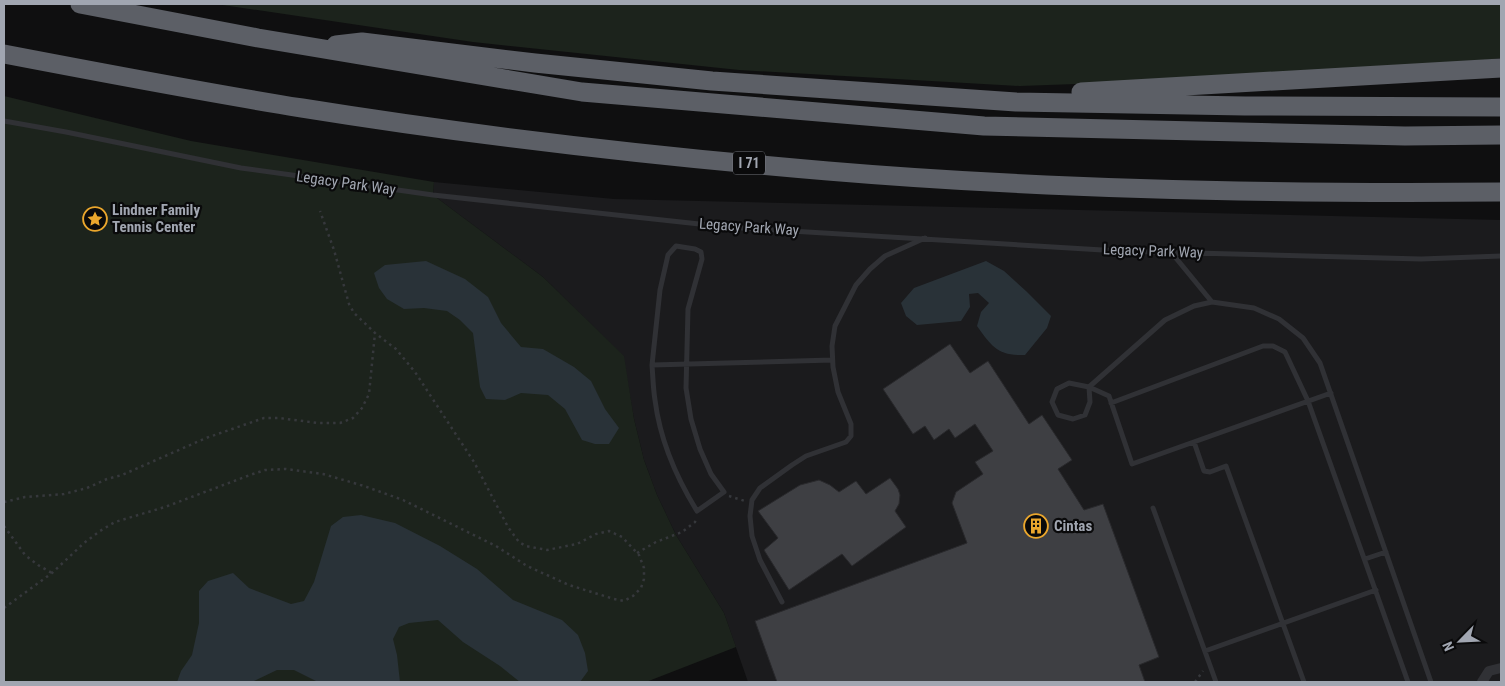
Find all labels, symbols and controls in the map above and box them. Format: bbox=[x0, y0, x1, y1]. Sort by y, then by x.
road number: I 71 bbox=[733, 152, 765, 174]
street label: Legacy Park Way bbox=[295, 167, 397, 199]
place label: Lindner Family Tennis Center bbox=[112, 201, 200, 236]
place icon: Lindner Family Tennis Center bbox=[82, 206, 108, 232]
street label: Legacy Park Way bbox=[698, 215, 800, 239]
street label: Legacy Park Way bbox=[1103, 240, 1203, 262]
building icon: Cintas bbox=[1023, 513, 1049, 539]
place label: Cintas bbox=[1054, 517, 1092, 535]
north arrow bbox=[1435, 616, 1485, 666]
text: N bbox=[1439, 639, 1457, 653]

